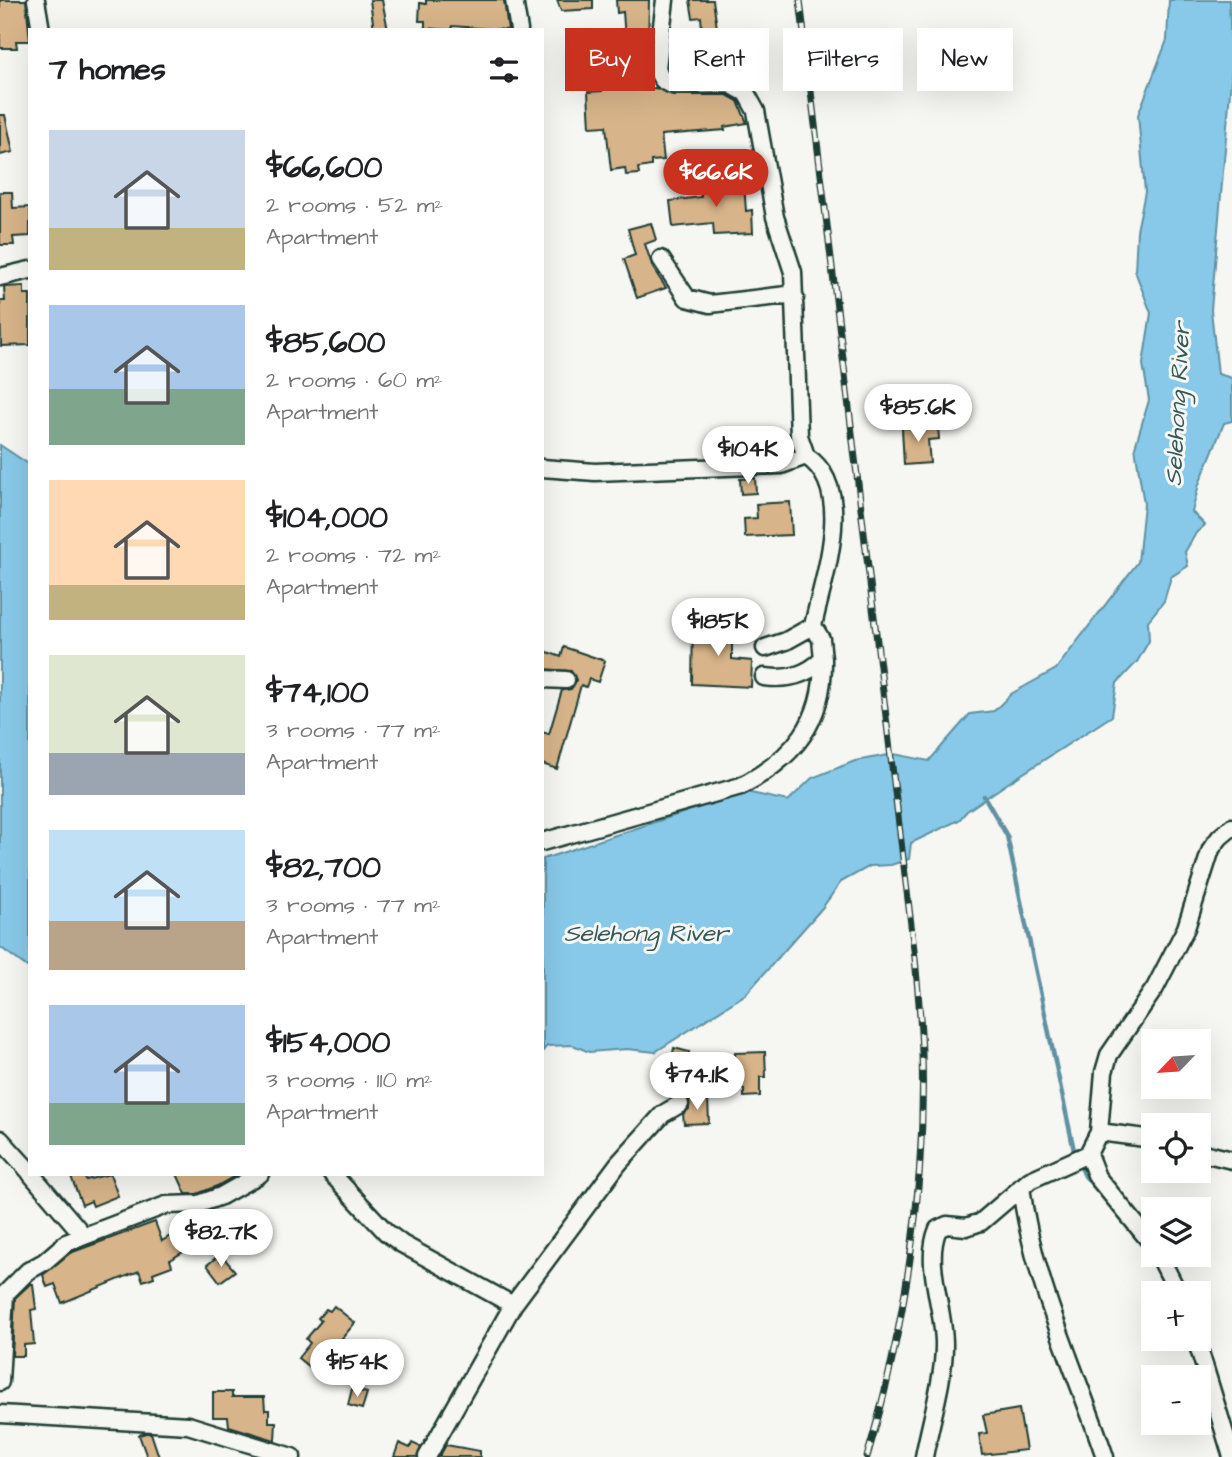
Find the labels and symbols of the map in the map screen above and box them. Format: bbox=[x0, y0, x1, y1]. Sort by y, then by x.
pin: $66.6K bbox=[659, 150, 773, 209]
water label: Selehong River bbox=[1157, 318, 1200, 487]
pin: $85.6K bbox=[861, 384, 975, 444]
pin: $104K bbox=[699, 426, 797, 486]
pin: $185K bbox=[669, 598, 767, 658]
water label: Selehong River bbox=[564, 917, 731, 952]
north arrow bbox=[1141, 1029, 1211, 1099]
pin: $74.1K bbox=[640, 1052, 754, 1112]
pin: $82.7K bbox=[164, 1210, 278, 1269]
pin: $154K bbox=[308, 1340, 406, 1399]

